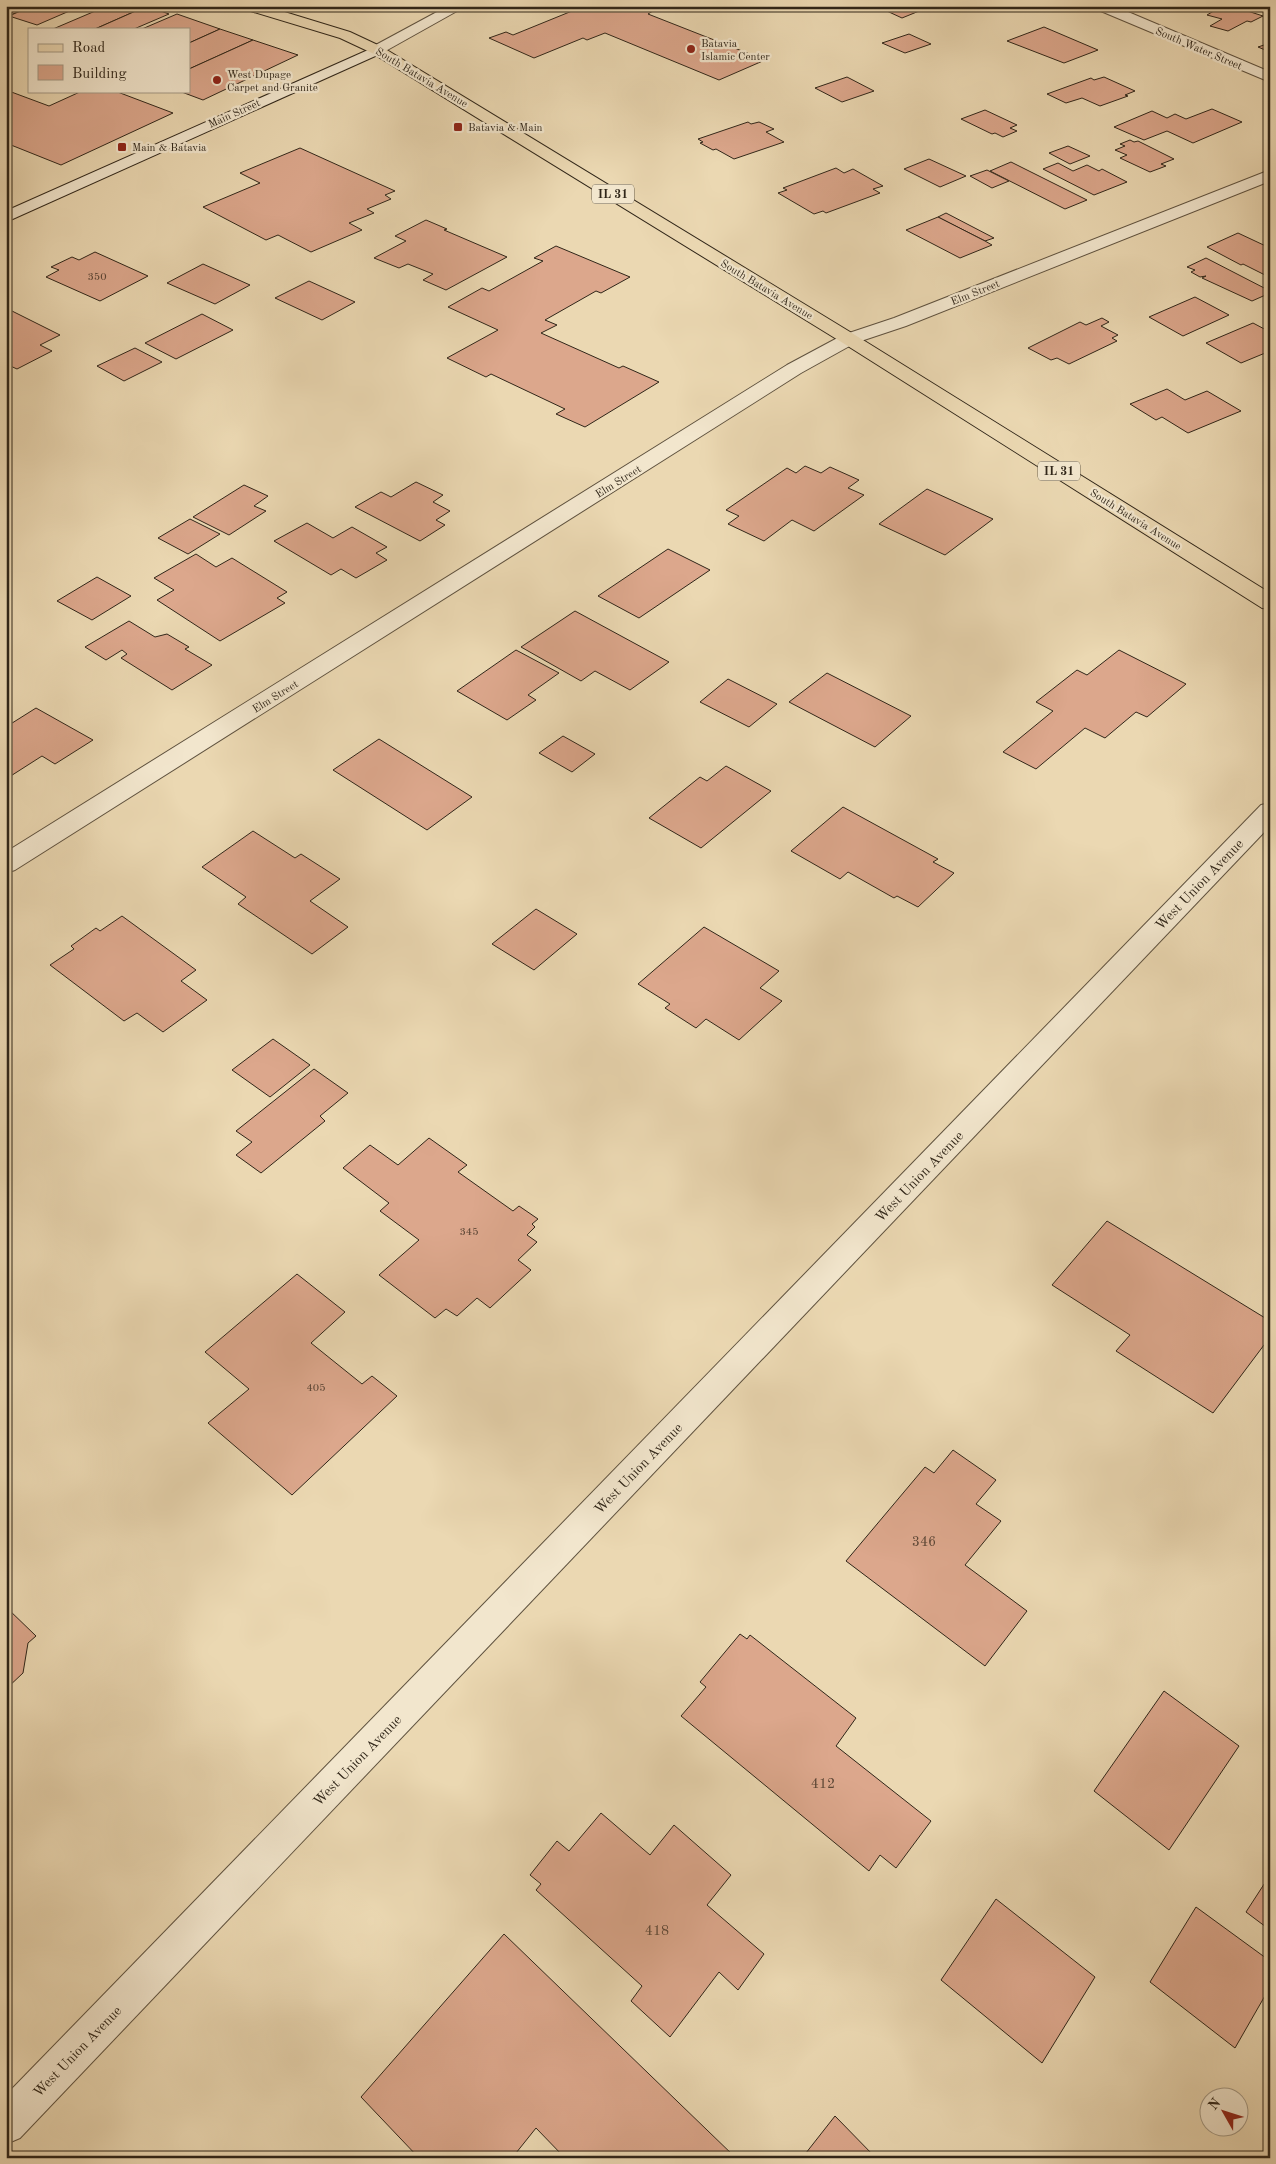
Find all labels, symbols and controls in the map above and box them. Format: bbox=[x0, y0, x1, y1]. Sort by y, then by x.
street label: South Water Street bbox=[1153, 26, 1244, 73]
legend bbox=[28, 28, 190, 92]
place label: Batavia Islamic Center bbox=[701, 39, 770, 63]
text: Road bbox=[72, 41, 106, 56]
marker: Batavia Islamic Center bbox=[685, 43, 697, 55]
street label: South Batavia Avenue bbox=[373, 46, 469, 110]
text: Building bbox=[72, 67, 127, 82]
place label: West Dupage Carpet and Granite bbox=[227, 70, 318, 94]
marker: West Dupage Carpet and Granite bbox=[211, 74, 223, 86]
street label: Main Street bbox=[207, 98, 262, 131]
marker: Batavia & Main bbox=[452, 121, 464, 133]
place label: Batavia & Main bbox=[468, 123, 543, 134]
marker: Main & Batavia bbox=[116, 141, 128, 153]
place label: Main & Batavia bbox=[132, 143, 207, 154]
road number: IL 31 bbox=[592, 184, 634, 203]
street label: South Batavia Avenue bbox=[718, 258, 814, 322]
house number: 350 bbox=[87, 272, 107, 283]
street label: Elm Street bbox=[950, 279, 1002, 308]
road number: IL 31 bbox=[1038, 462, 1080, 481]
street label: Elm Street bbox=[594, 464, 644, 501]
street label: South Batavia Avenue bbox=[1088, 488, 1183, 553]
street label: Elm Street bbox=[251, 679, 301, 716]
street label: West Union Avenue bbox=[1153, 837, 1246, 933]
street label: West Union Avenue bbox=[873, 1129, 966, 1225]
house number: 345 bbox=[459, 1227, 479, 1238]
house number: 405 bbox=[306, 1383, 326, 1394]
street label: West Union Avenue bbox=[592, 1421, 685, 1517]
house number: 346 bbox=[912, 1535, 936, 1549]
street label: West Union Avenue bbox=[311, 1713, 404, 1809]
house number: 412 bbox=[811, 1777, 835, 1791]
house number: 418 bbox=[645, 1924, 669, 1938]
street label: West Union Avenue bbox=[31, 2004, 124, 2100]
north arrow bbox=[1198, 2086, 1248, 2136]
text: N bbox=[1206, 2096, 1224, 2113]

